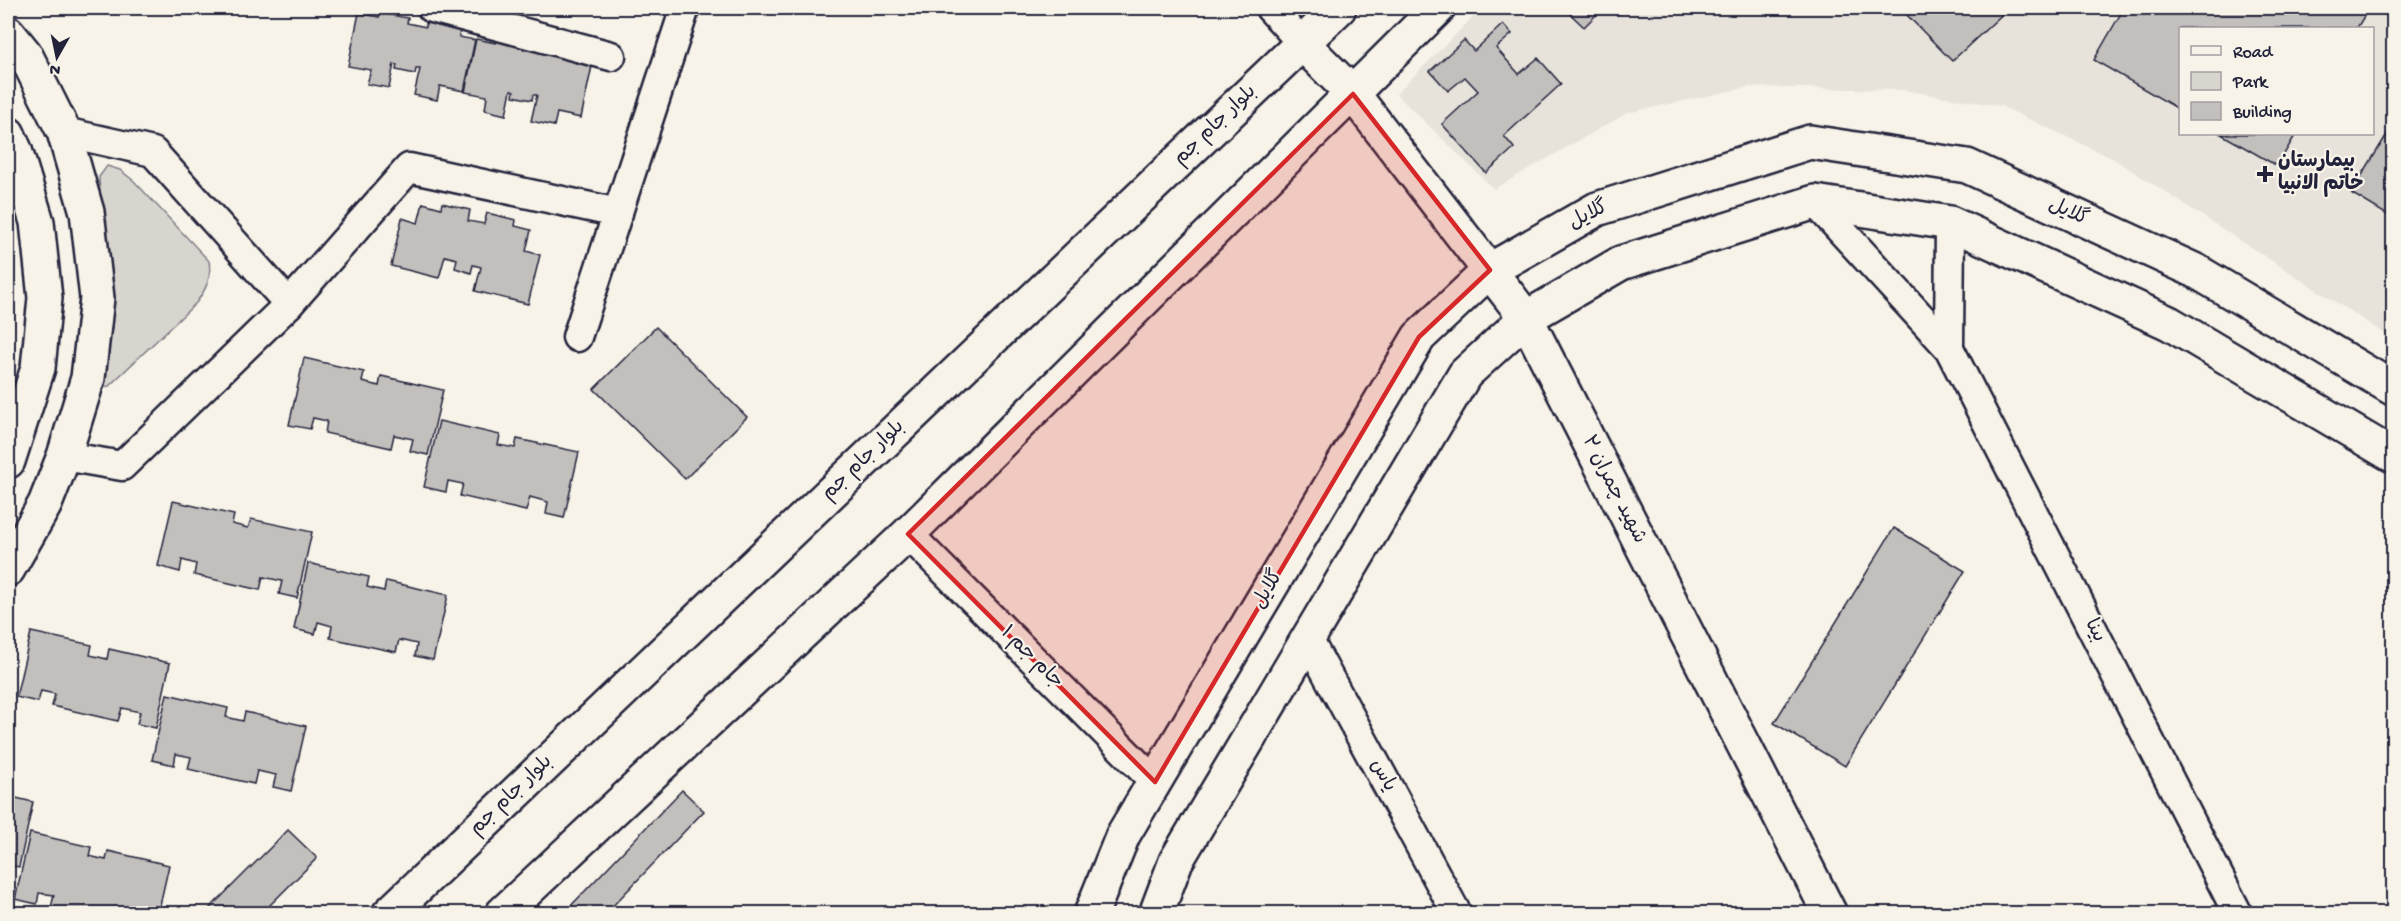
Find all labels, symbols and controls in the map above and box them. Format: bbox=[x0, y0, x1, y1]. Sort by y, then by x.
north arrow bbox=[27, 27, 87, 87]
legend bbox=[2179, 27, 2374, 135]
text: Road bbox=[2233, 43, 2274, 64]
text: N bbox=[48, 58, 62, 79]
text: Park bbox=[2232, 73, 2269, 94]
street label: بلوار جام جم bbox=[1169, 80, 1262, 171]
text: Building bbox=[2232, 103, 2292, 124]
place label: بیمارستان خاتم الانبیا bbox=[2278, 150, 2363, 197]
marker: بیمارستان خاتم الانبیا bbox=[2256, 165, 2274, 183]
street label: گلایل bbox=[2044, 191, 2093, 232]
street label: گلایل bbox=[1564, 194, 1613, 235]
street label: بلوار جام جم bbox=[817, 415, 910, 506]
street label: شهید چمران ۲ bbox=[1576, 432, 1651, 548]
street label: گلایل bbox=[1246, 565, 1289, 614]
street label: بینا bbox=[2078, 615, 2110, 647]
street label: جام جم ۱ bbox=[995, 621, 1068, 694]
street label: بلوار جام جم bbox=[465, 750, 558, 841]
street label: یاس bbox=[1364, 755, 1401, 796]

